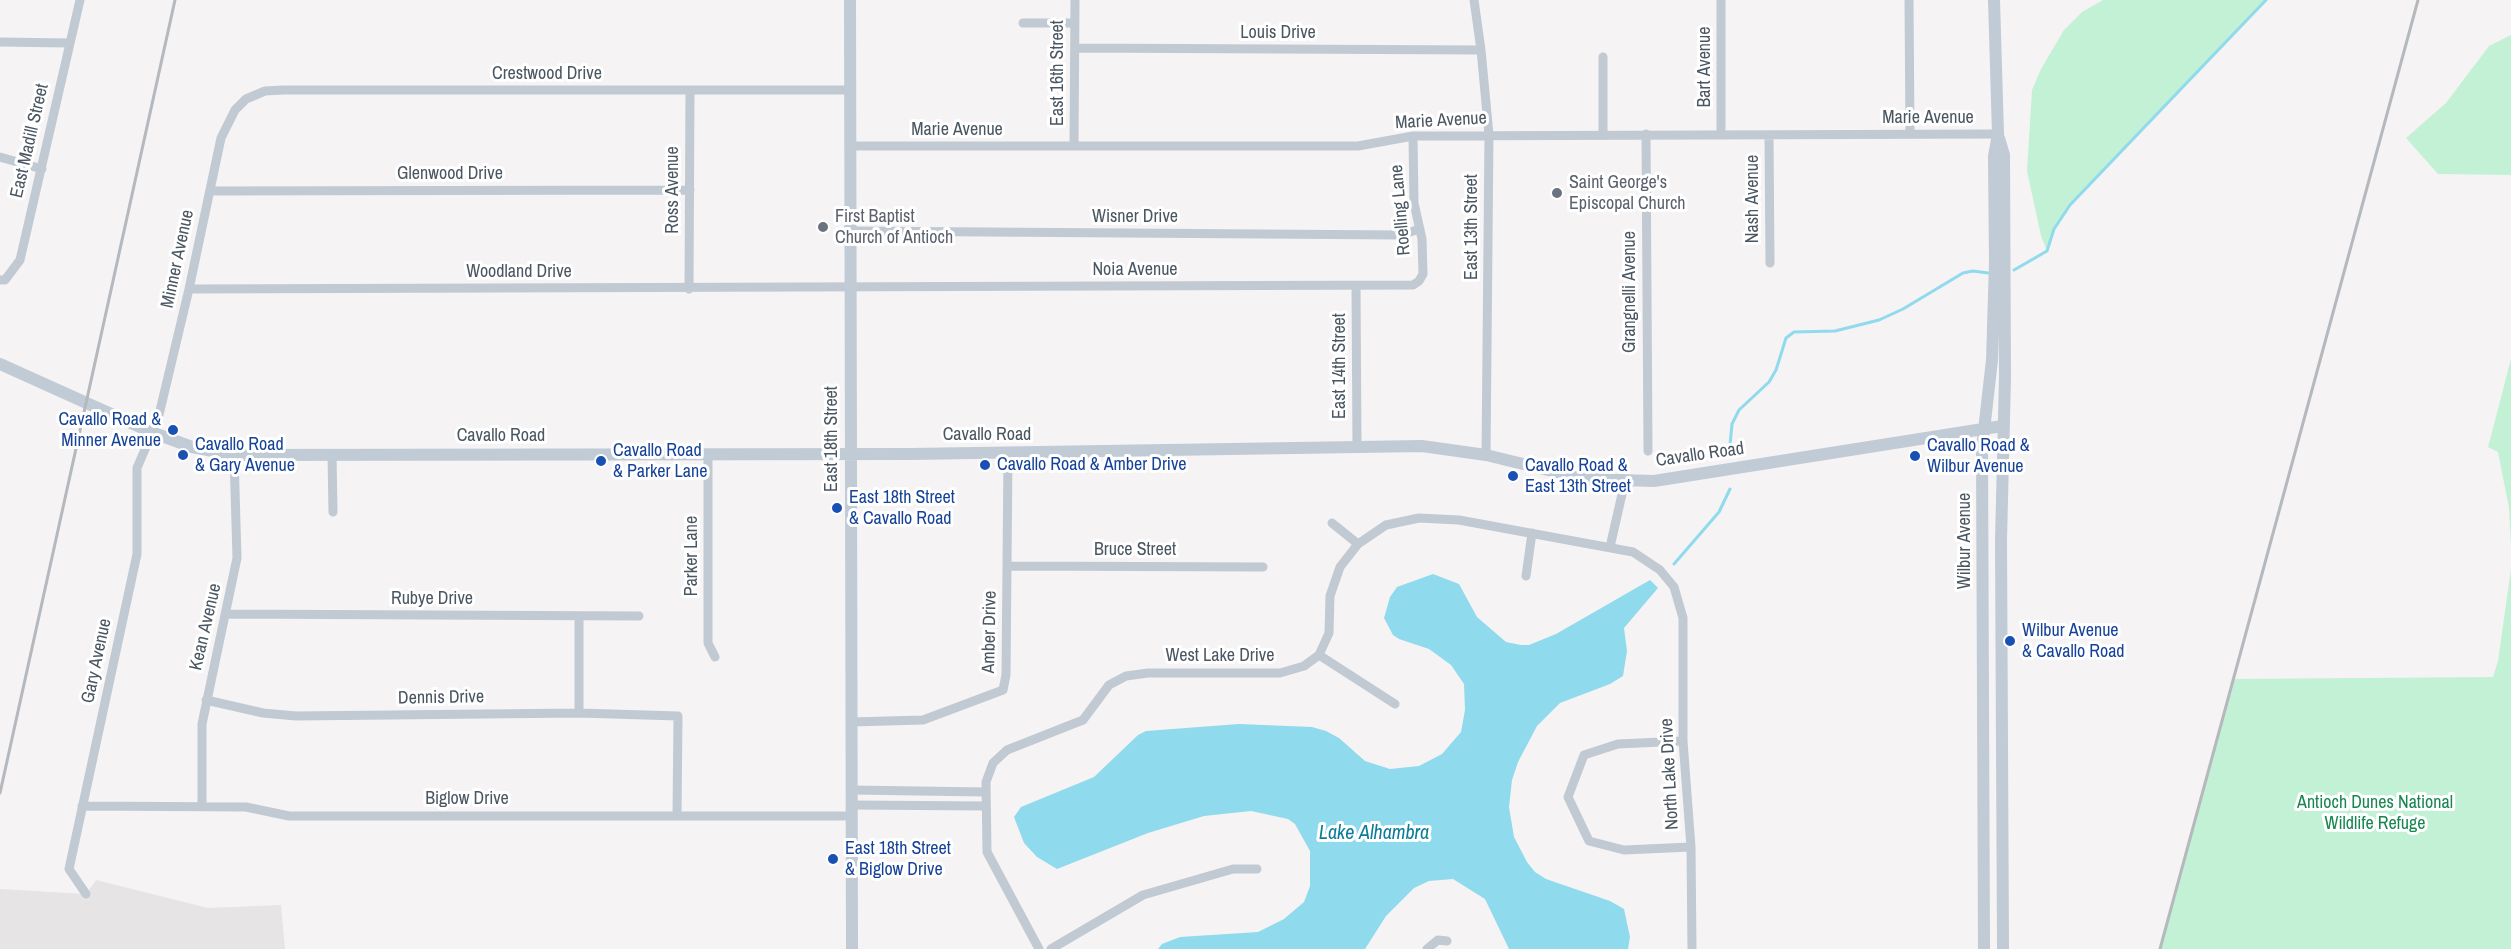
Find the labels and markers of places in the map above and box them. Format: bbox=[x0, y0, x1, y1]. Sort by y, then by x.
place label: Saint George's Episcopal Church bbox=[1569, 172, 1685, 214]
marker: Saint George's Episcopal Church bbox=[1550, 186, 1564, 200]
place label: First Baptist Church of Antioch bbox=[835, 206, 953, 248]
marker: First Baptist Church of Antioch bbox=[816, 220, 830, 234]
place label: Cavallo Road & Minner Avenue bbox=[58, 409, 161, 452]
marker: Cavallo Road & Minner Avenue bbox=[166, 423, 180, 437]
place label: Cavallo Road & Gary Avenue bbox=[195, 434, 295, 476]
place label: Cavallo Road & Wilbur Avenue bbox=[1927, 435, 2030, 478]
place label: Cavallo Road & Parker Lane bbox=[613, 440, 707, 482]
marker: Cavallo Road & Gary Avenue bbox=[176, 448, 190, 462]
marker: Cavallo Road & Wilbur Avenue bbox=[1908, 449, 1922, 463]
marker: Cavallo Road & Parker Lane bbox=[594, 454, 608, 468]
place label: Cavallo Road & Amber Drive bbox=[997, 454, 1186, 476]
place label: Cavallo Road & East 13th Street bbox=[1525, 455, 1631, 498]
marker: Cavallo Road & Amber Drive bbox=[978, 458, 992, 472]
marker: Cavallo Road & East 13th Street bbox=[1506, 469, 1520, 483]
place label: East 18th Street & Cavallo Road bbox=[849, 487, 955, 530]
marker: East 18th Street & Cavallo Road bbox=[830, 501, 844, 515]
place label: Wilbur Avenue & Cavallo Road bbox=[2022, 620, 2125, 662]
marker: Wilbur Avenue & Cavallo Road bbox=[2003, 634, 2017, 648]
place label: East 18th Street & Biglow Drive bbox=[845, 838, 951, 880]
marker: East 18th Street & Biglow Drive bbox=[826, 852, 840, 866]

